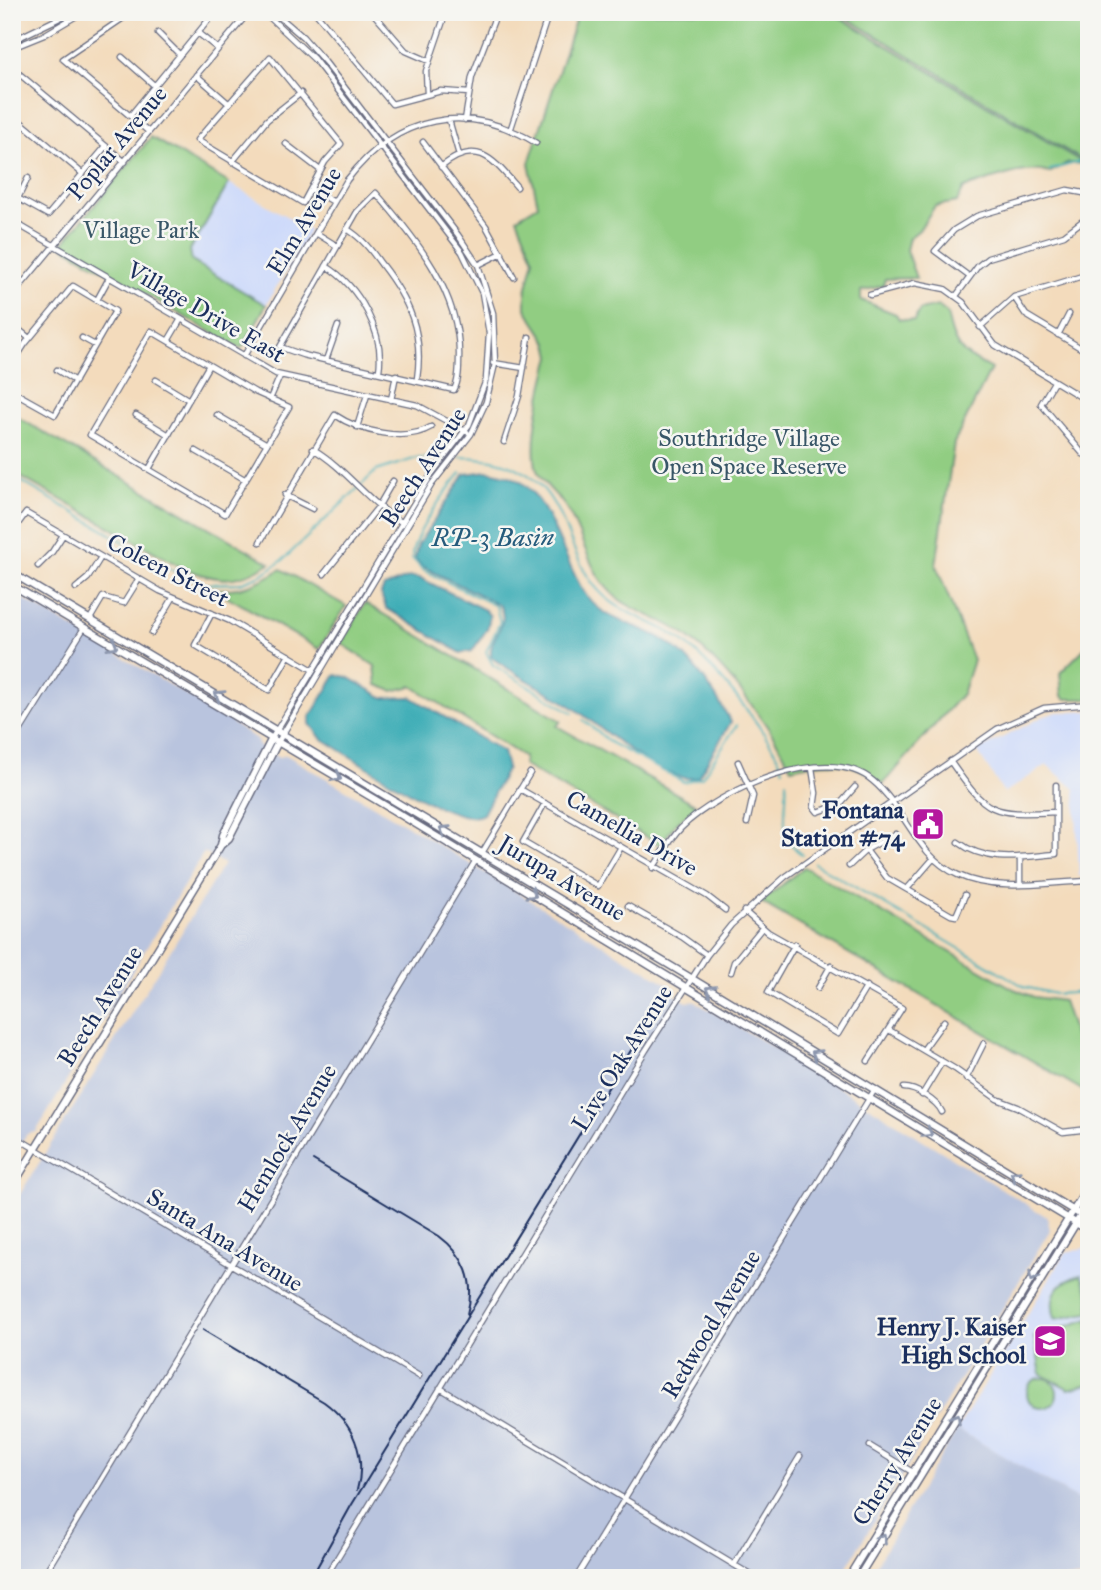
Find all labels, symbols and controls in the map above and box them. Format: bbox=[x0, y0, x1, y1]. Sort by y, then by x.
street label: Poplar Avenue bbox=[60, 80, 174, 206]
street label: Elm Avenue bbox=[260, 161, 348, 281]
park label: Village Park bbox=[82, 215, 200, 245]
street label: Village Drive East bbox=[121, 254, 291, 370]
street label: Beech Avenue bbox=[373, 402, 473, 532]
park label: Southridge Village Open Space Reserve bbox=[651, 423, 847, 481]
water label: RP-3 Basin bbox=[431, 521, 555, 553]
street label: Coleen Street bbox=[102, 527, 234, 614]
one-way arrow bbox=[106, 637, 119, 650]
one-way arrow bbox=[213, 690, 226, 703]
one-way arrow bbox=[329, 769, 342, 782]
street label: Camellia Drive bbox=[561, 783, 703, 883]
place label: Fontana Station #74 bbox=[781, 795, 906, 853]
public building icon: Fontana Station #74 bbox=[909, 805, 947, 843]
one-way arrow bbox=[439, 825, 452, 838]
street label: Jurupa Avenue bbox=[490, 827, 631, 928]
one-way arrow bbox=[524, 886, 537, 899]
street label: Beech Avenue bbox=[51, 940, 149, 1072]
street label: Live Oak Avenue bbox=[565, 979, 679, 1137]
one-way arrow bbox=[705, 986, 718, 999]
one-way arrow bbox=[811, 1049, 824, 1062]
street label: Hemlock Avenue bbox=[231, 1058, 343, 1218]
one-way arrow bbox=[920, 1125, 933, 1138]
one-way arrow bbox=[1010, 1170, 1023, 1183]
street label: Santa Ana Avenue bbox=[141, 1182, 309, 1298]
street label: Redwood Avenue bbox=[655, 1244, 767, 1404]
one-way arrow bbox=[1028, 1269, 1041, 1282]
place label: Henry J. Kaiser High School bbox=[876, 1312, 1027, 1370]
school or university icon: Henry J. Kaiser High School bbox=[1031, 1322, 1069, 1360]
street label: Cherry Avenue bbox=[846, 1391, 948, 1531]
one-way arrow bbox=[948, 1413, 961, 1426]
one-way arrow bbox=[874, 1532, 887, 1545]

